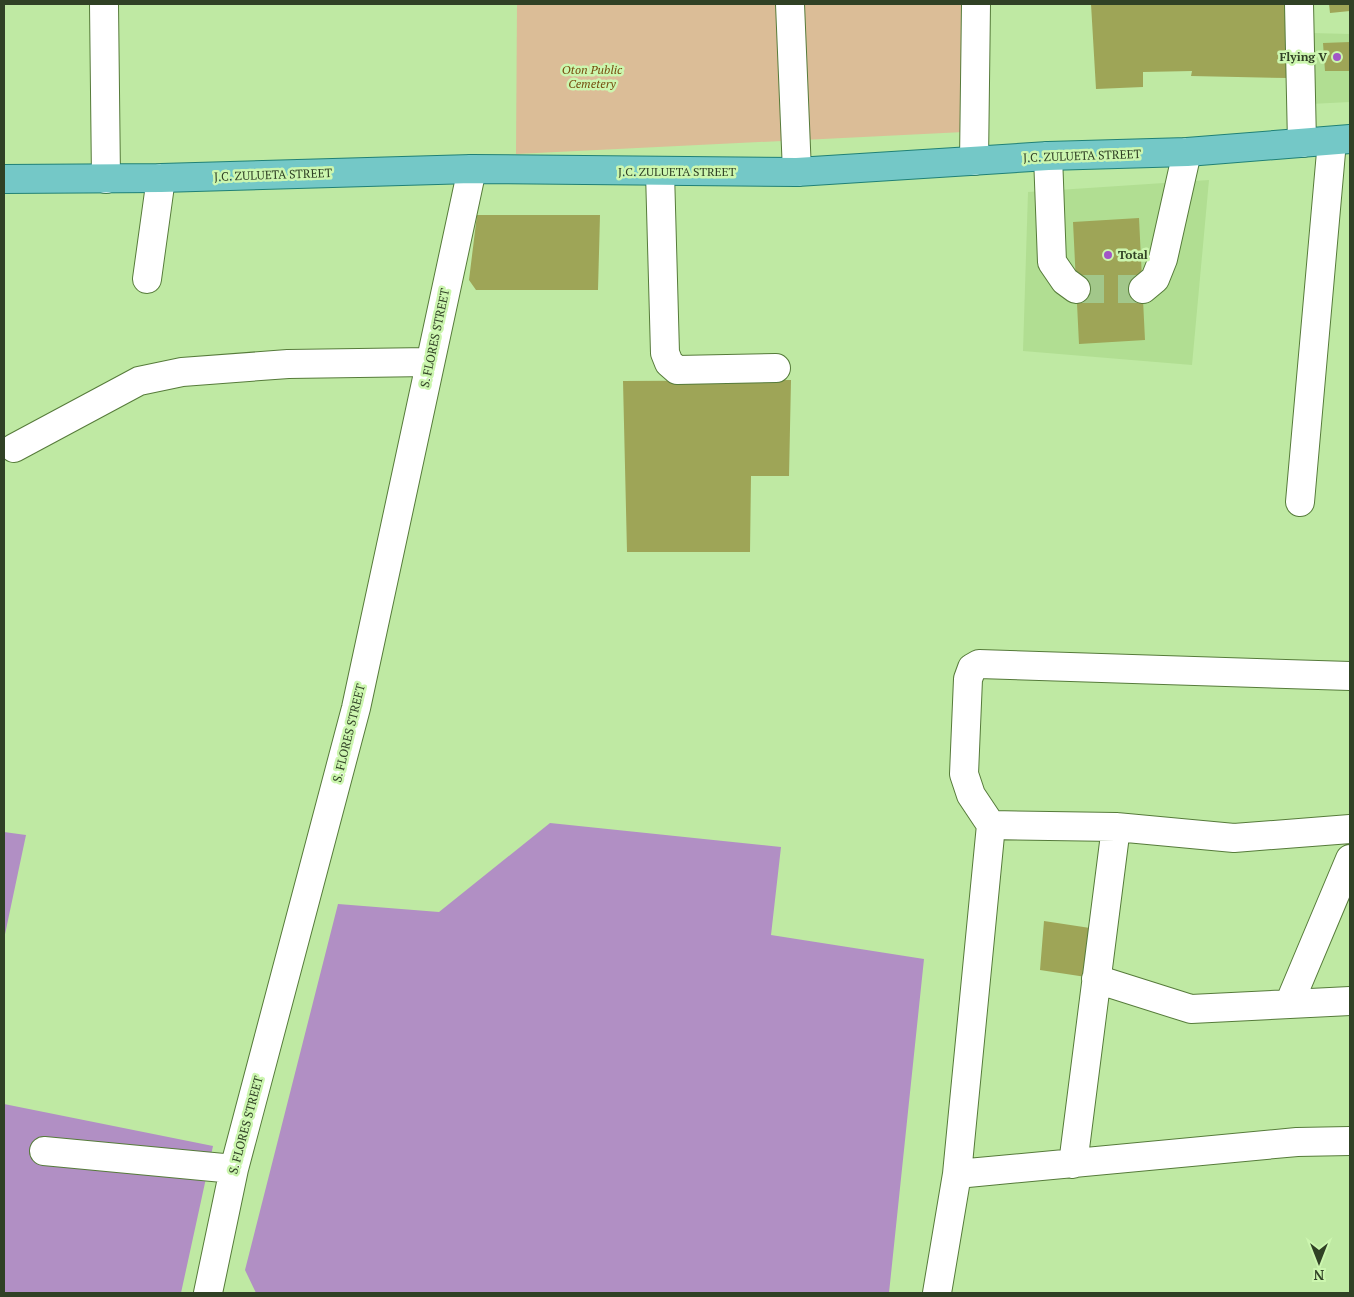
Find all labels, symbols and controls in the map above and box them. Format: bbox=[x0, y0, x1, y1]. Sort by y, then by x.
place label: Flying V bbox=[1279, 49, 1327, 64]
marker: Flying V bbox=[1331, 51, 1343, 63]
park label: Oton Public Cemetery bbox=[562, 62, 623, 91]
street label: J.C. ZULUETA STREET bbox=[1023, 146, 1142, 165]
street label: J.C. ZULUETA STREET bbox=[618, 164, 737, 179]
street label: J.C. ZULUETA STREET bbox=[214, 165, 333, 184]
place label: Total bbox=[1118, 247, 1148, 262]
marker: Total bbox=[1102, 249, 1114, 261]
street label: S. FLORES STREET bbox=[417, 286, 452, 389]
street label: S. FLORES STREET bbox=[329, 682, 368, 784]
street label: S. FLORES STREET bbox=[225, 1074, 266, 1176]
north arrow bbox=[1294, 1237, 1344, 1287]
text: N bbox=[1313, 1266, 1324, 1285]

